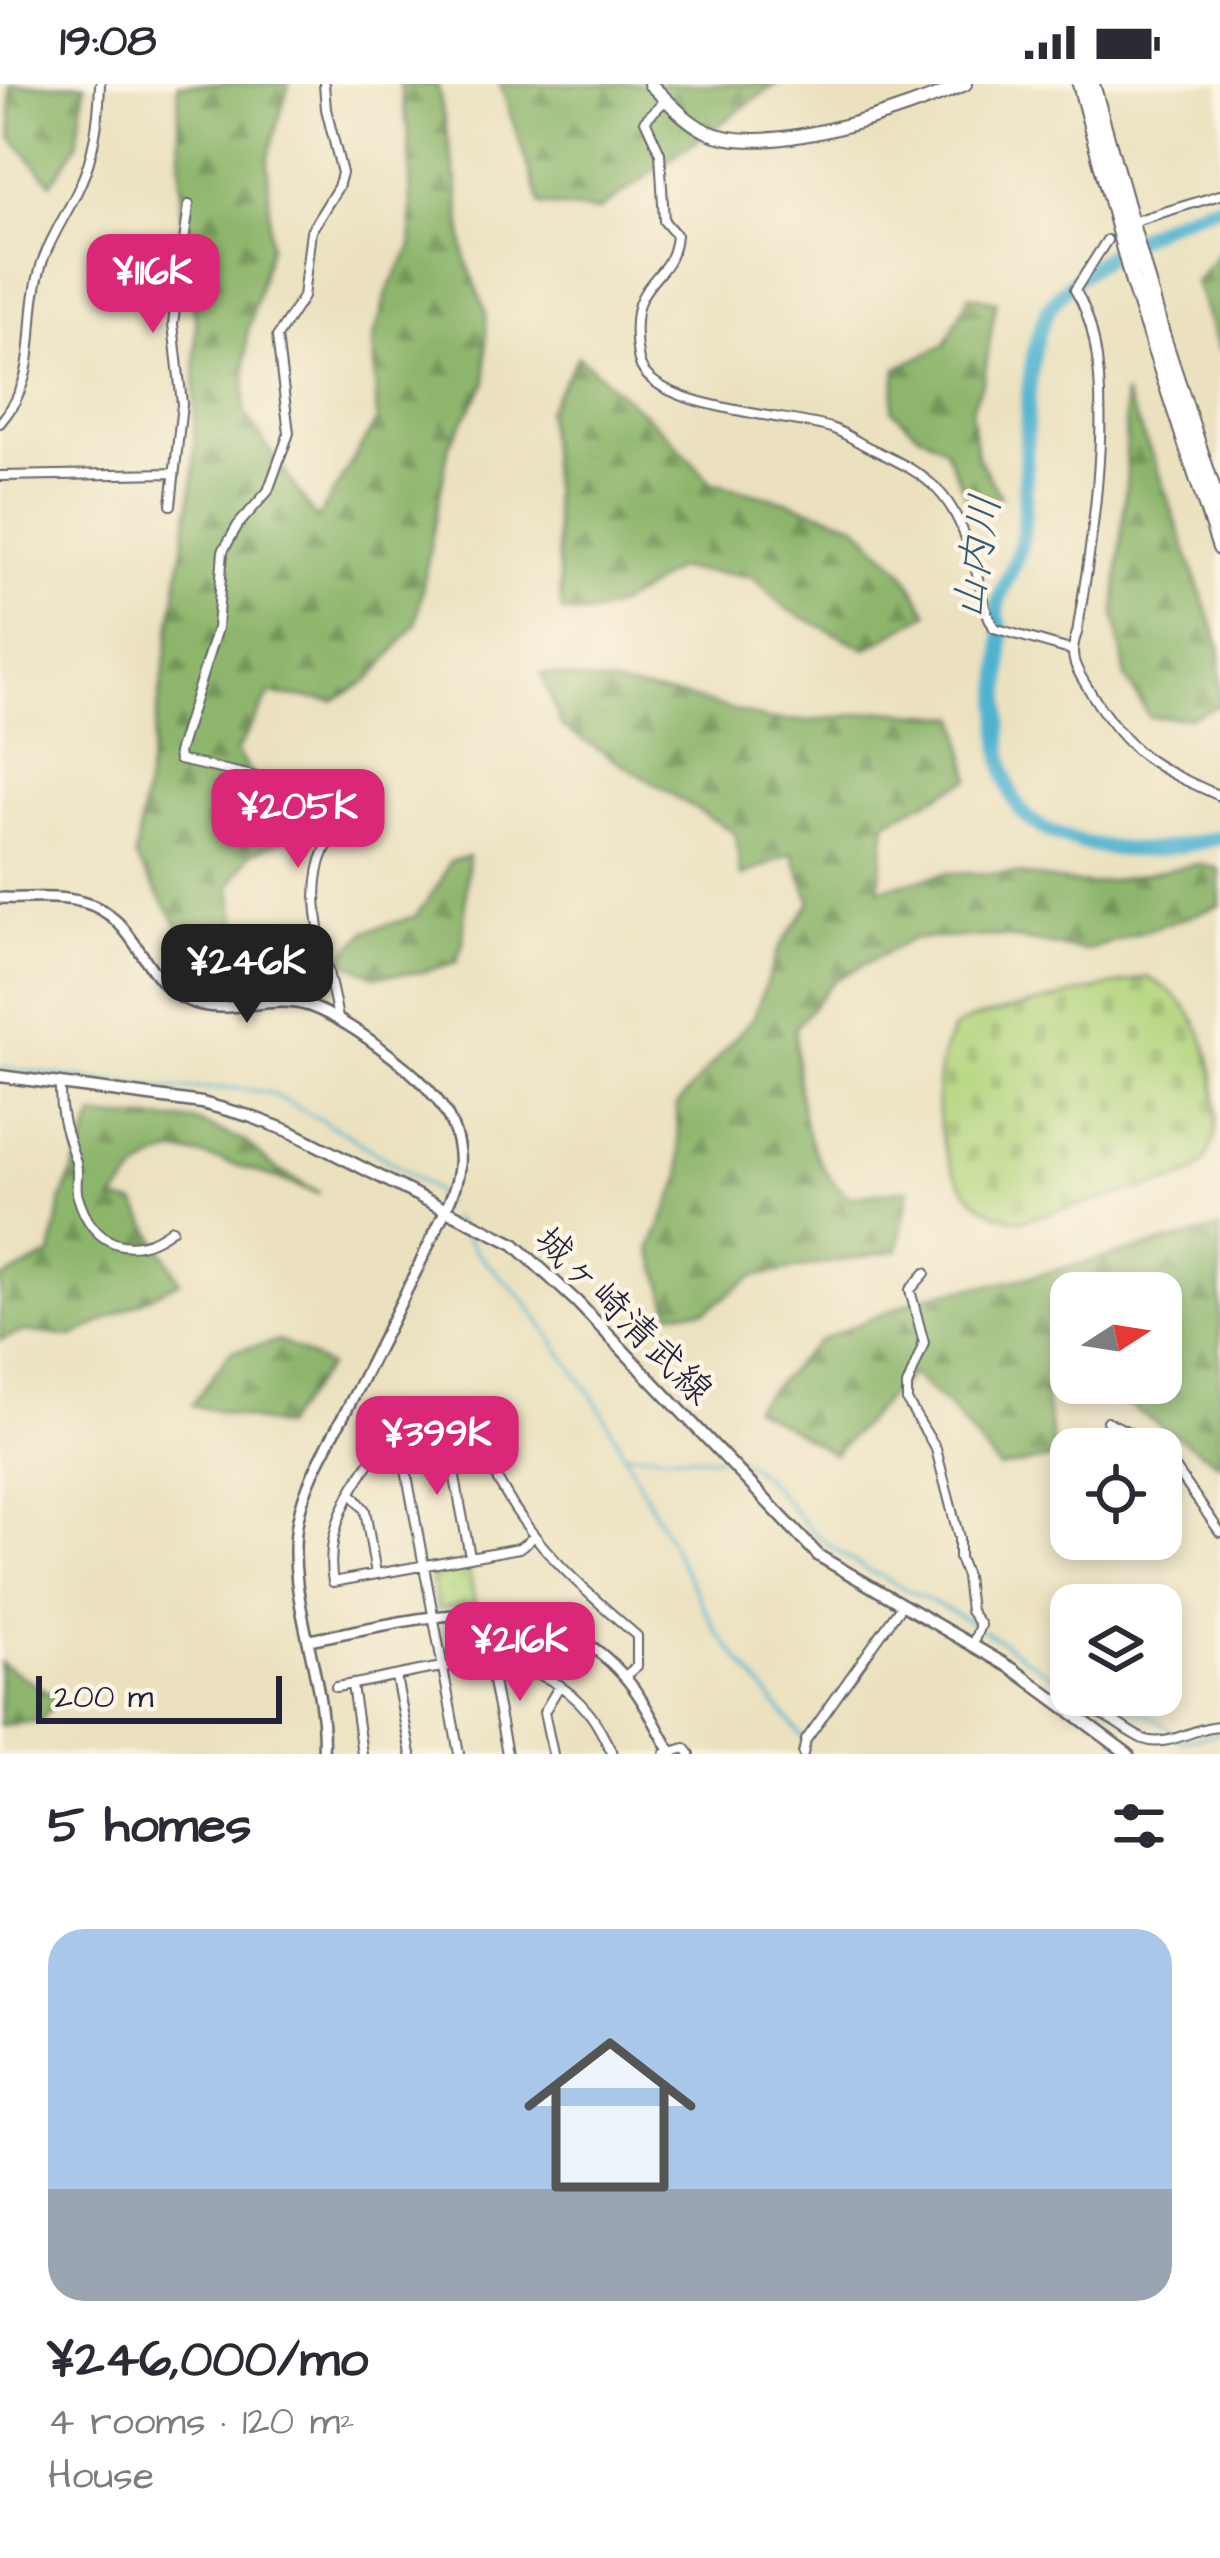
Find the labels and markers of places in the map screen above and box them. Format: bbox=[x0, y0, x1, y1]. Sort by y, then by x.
pin: ¥116K bbox=[69, 234, 237, 336]
pin: ¥205K bbox=[214, 769, 382, 871]
pin: ¥246K bbox=[163, 924, 331, 1026]
pin: ¥399K bbox=[353, 1396, 521, 1498]
pin: ¥216K bbox=[436, 1602, 604, 1704]

